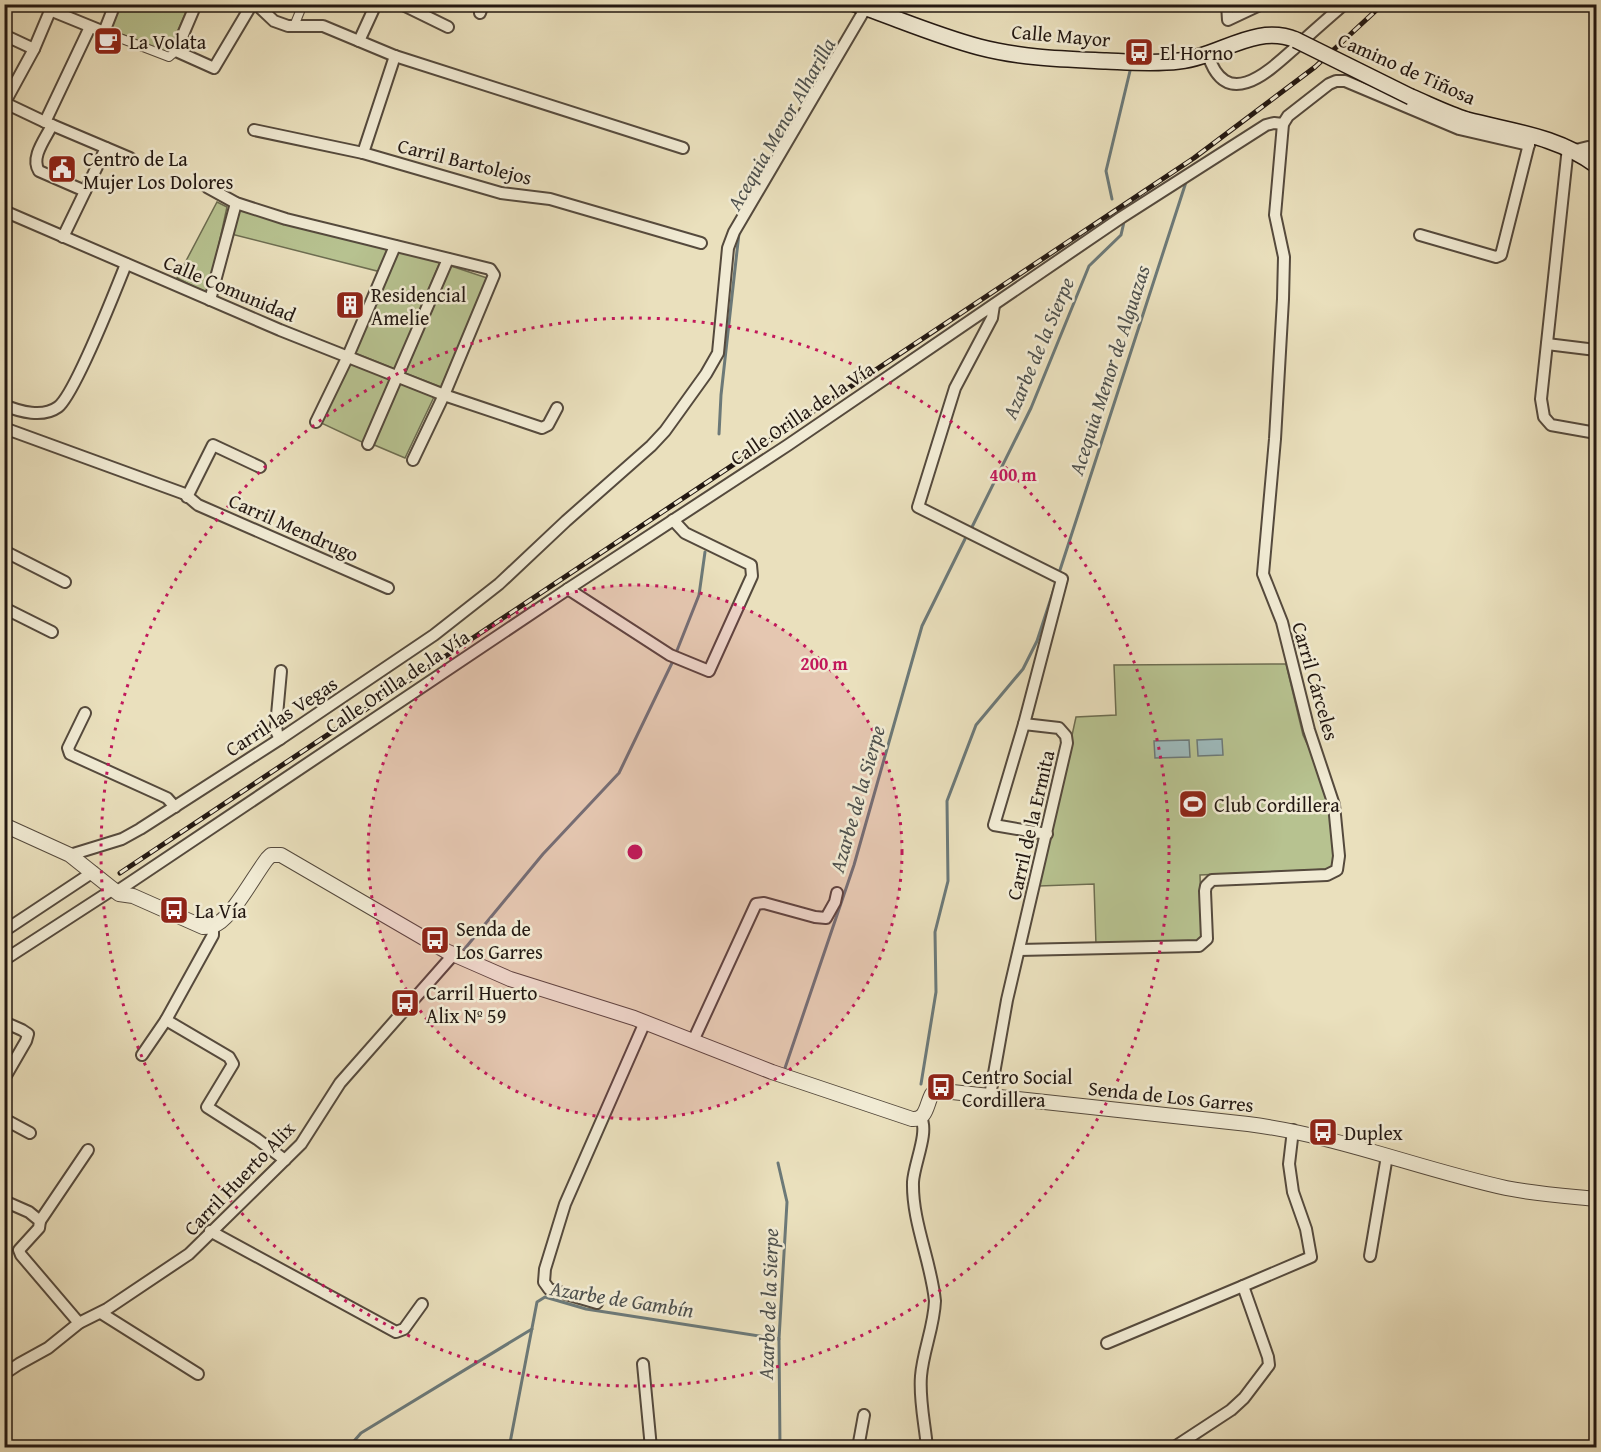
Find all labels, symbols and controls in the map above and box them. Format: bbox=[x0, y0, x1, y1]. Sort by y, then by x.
street label: Calle Mayor bbox=[1010, 16, 1112, 54]
cafe icon: La Volata bbox=[92, 25, 124, 57]
street label: Camino de Tiñosa bbox=[1333, 25, 1481, 112]
place label: La Volata bbox=[129, 27, 207, 56]
water label: Acequia Menor Alharilla bbox=[718, 32, 843, 217]
bus stop icon: El Horno bbox=[1123, 36, 1155, 68]
place label: El Horno bbox=[1160, 38, 1233, 67]
street label: Carril Bartolejos bbox=[395, 130, 535, 192]
place label: Centro de La Mujer Los Dolores bbox=[83, 144, 233, 196]
public building icon: Centro de La Mujer Los Dolores bbox=[46, 153, 78, 185]
street label: Calle Comunidad bbox=[159, 247, 301, 329]
water label: Acequia Menor de Alguazas bbox=[1060, 261, 1158, 480]
water label: Azarbe de la Sierpe bbox=[994, 272, 1082, 425]
place label: Residencial Amelie bbox=[371, 280, 467, 332]
building icon: Residencial Amelie bbox=[334, 289, 366, 321]
street label: Calle Orilla de la Vía bbox=[724, 354, 880, 472]
text: 400 m bbox=[989, 461, 1037, 488]
street label: Carril Mendrugo bbox=[224, 485, 364, 569]
street label: Carril Cárceles bbox=[1285, 618, 1347, 744]
street label: Calle Orilla de la Vía bbox=[319, 622, 475, 740]
text: 200 m bbox=[800, 650, 848, 677]
street label: Carril las Vegas bbox=[219, 669, 343, 763]
water label: Azarbe de la Sierpe bbox=[821, 722, 893, 877]
street label: Carril de la Ermita bbox=[999, 747, 1061, 903]
sports icon: Club Cordillera bbox=[1177, 788, 1209, 820]
place label: Club Cordillera bbox=[1214, 790, 1340, 819]
centre of rings bbox=[625, 842, 645, 862]
bus stop icon: La Vía bbox=[158, 894, 190, 926]
place label: La Vía bbox=[195, 896, 247, 925]
place label: Senda de Los Garres bbox=[456, 914, 543, 966]
bus stop icon: Senda de Los Garres bbox=[419, 924, 451, 956]
place label: Carril Huerto Alix Nº 59 bbox=[426, 978, 537, 1030]
bus stop icon: Carril Huerto Alix Nº 59 bbox=[389, 987, 421, 1019]
place label: Centro Social Cordillera bbox=[962, 1062, 1073, 1114]
bus stop icon: Centro Social Cordillera bbox=[925, 1071, 957, 1103]
street label: Senda de Los Garres bbox=[1087, 1073, 1255, 1119]
street label: Carril Huerto Alix bbox=[177, 1114, 302, 1242]
bus stop icon: Duplex bbox=[1307, 1116, 1339, 1148]
place label: Duplex bbox=[1344, 1118, 1403, 1147]
water label: Azarbe de la Sierpe bbox=[750, 1228, 786, 1381]
water label: Azarbe de Gambín bbox=[547, 1272, 696, 1326]

